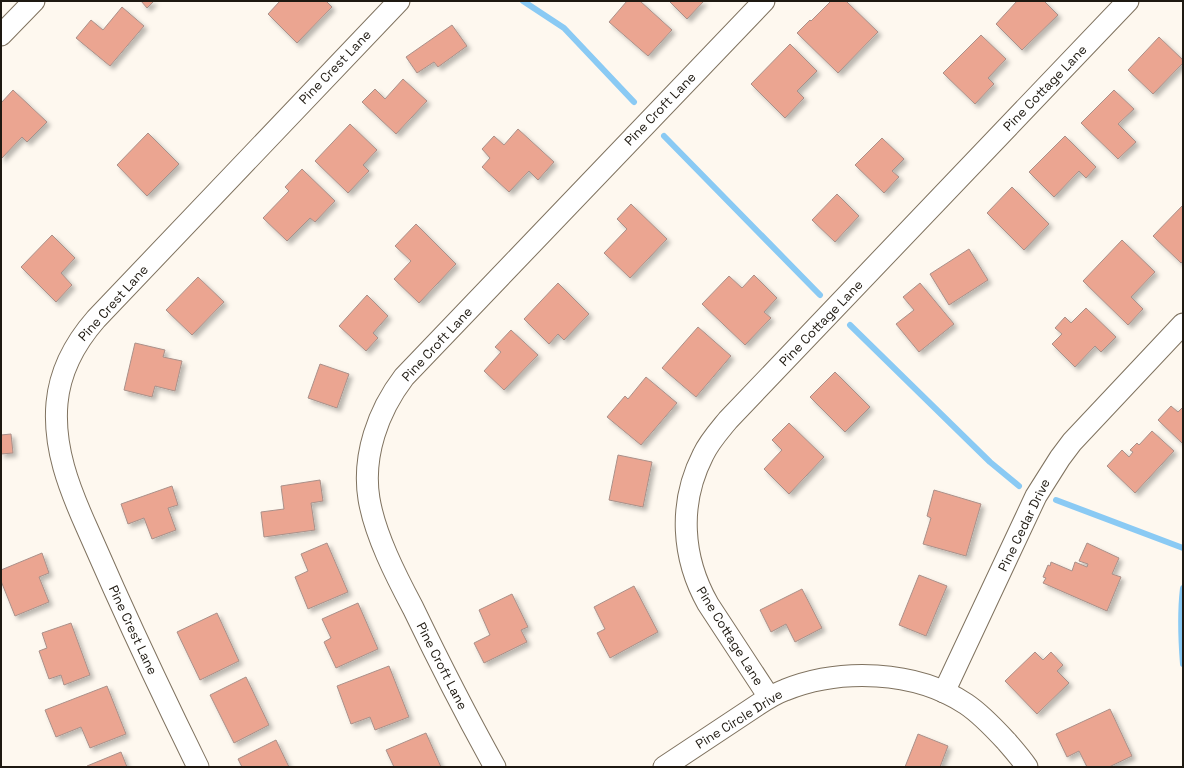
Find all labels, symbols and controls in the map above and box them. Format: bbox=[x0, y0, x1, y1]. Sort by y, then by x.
street label: Pine Crest Lane bbox=[295, 26, 375, 108]
street label: Pine Cottage Lane bbox=[999, 41, 1091, 135]
street label: Pine Croft Lane bbox=[621, 69, 699, 149]
street label: Pine Crest Lane bbox=[74, 261, 152, 345]
street label: Pine Cottage Lane bbox=[775, 276, 867, 370]
street label: Pine Croft Lane bbox=[398, 303, 476, 385]
street label: Pine Cedar Drive bbox=[994, 476, 1054, 574]
street label: Pine Crest Lane bbox=[105, 582, 161, 678]
street label: Pine Cottage Lane bbox=[693, 583, 767, 689]
street label: Pine Croft Lane bbox=[413, 619, 471, 713]
street label: Pine Circle Drive bbox=[692, 685, 786, 753]

